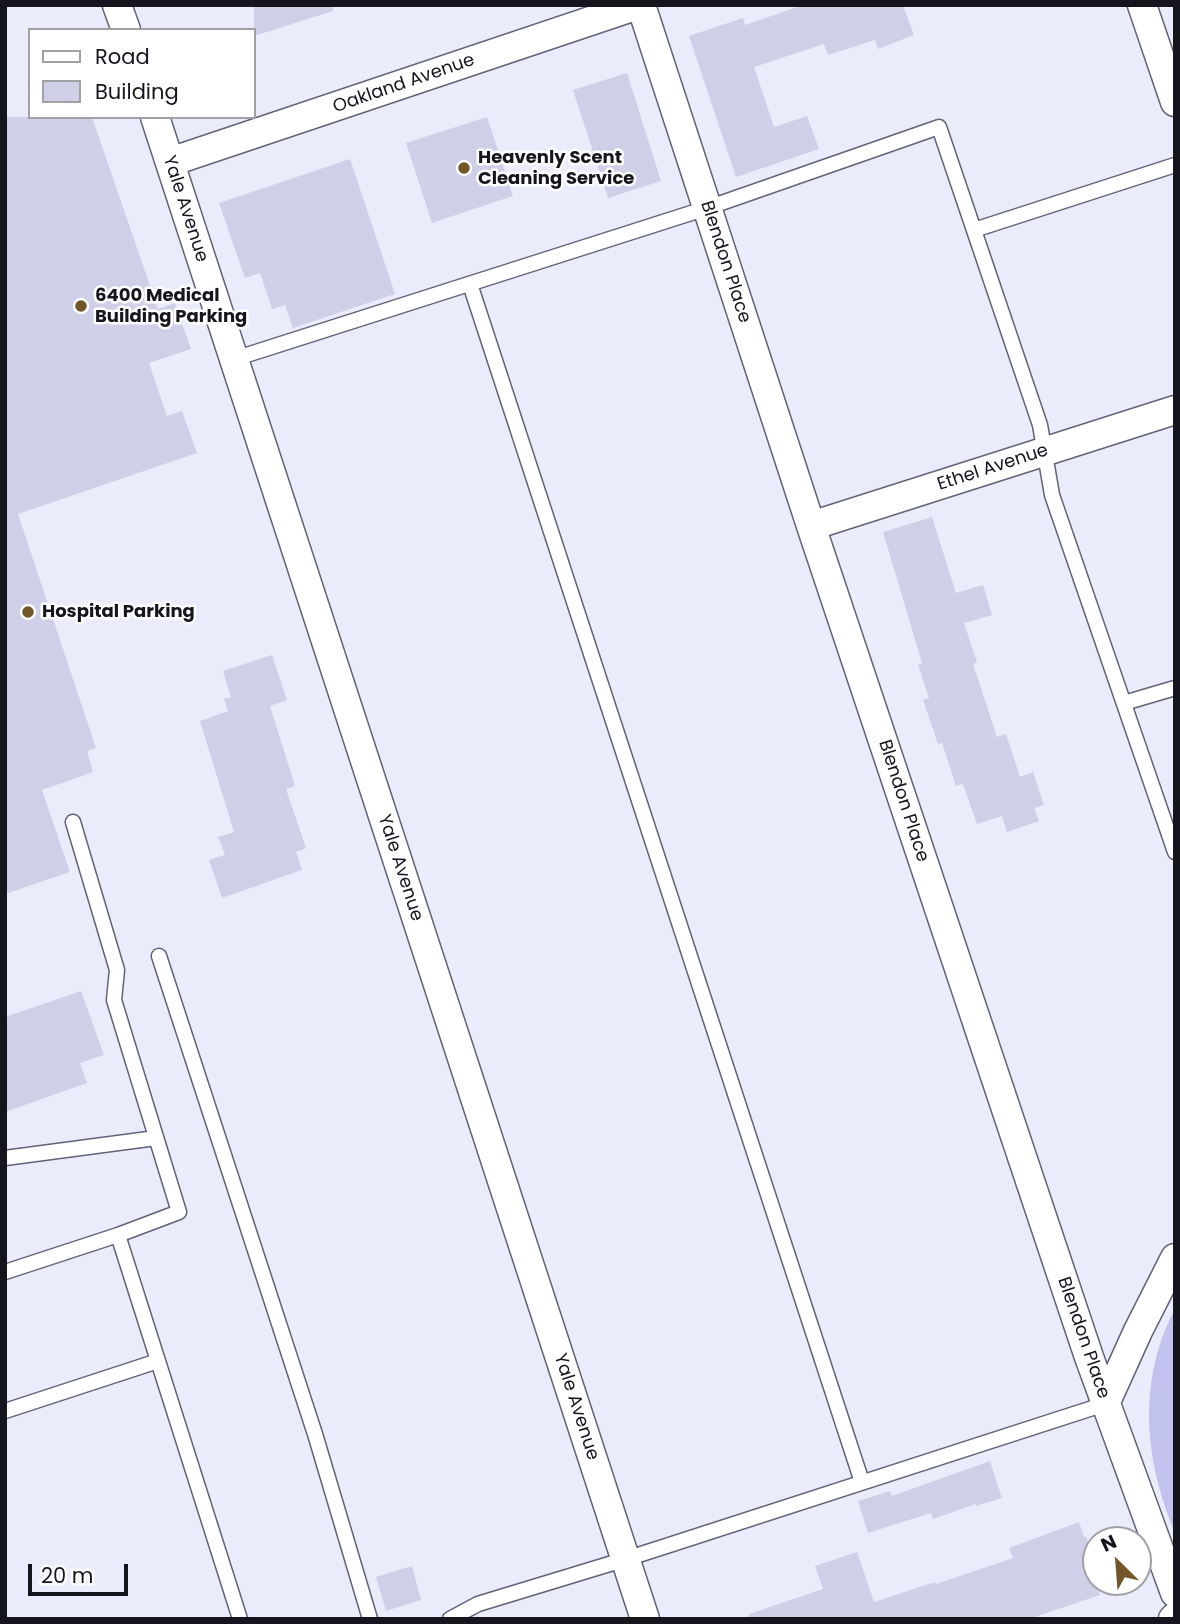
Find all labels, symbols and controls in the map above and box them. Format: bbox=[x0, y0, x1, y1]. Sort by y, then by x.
legend bbox=[28, 28, 256, 119]
text: Road bbox=[95, 42, 150, 71]
street label: Oakland Avenue bbox=[330, 50, 478, 118]
text: Building bbox=[95, 77, 179, 106]
place label: Heavenly Scent Cleaning Service bbox=[478, 147, 634, 190]
street label: Yale Avenue bbox=[158, 153, 212, 265]
marker: Heavenly Scent Cleaning Service bbox=[456, 160, 472, 176]
street label: Blendon Place bbox=[695, 198, 755, 326]
place label: 6400 Medical Building Parking bbox=[95, 285, 247, 328]
marker: 6400 Medical Building Parking bbox=[73, 298, 89, 314]
street label: Ethel Avenue bbox=[935, 440, 1051, 496]
place label: Hospital Parking bbox=[42, 601, 195, 623]
marker: Hospital Parking bbox=[20, 604, 36, 620]
street label: Blendon Place bbox=[873, 737, 933, 865]
street label: Yale Avenue bbox=[373, 812, 427, 924]
street label: Blendon Place bbox=[1052, 1274, 1114, 1402]
street label: Yale Avenue bbox=[549, 1351, 603, 1463]
north arrow bbox=[1082, 1526, 1152, 1596]
text: N bbox=[1097, 1528, 1121, 1559]
scale bar bbox=[32, 1550, 131, 1594]
text: 20 m bbox=[41, 1561, 94, 1590]

